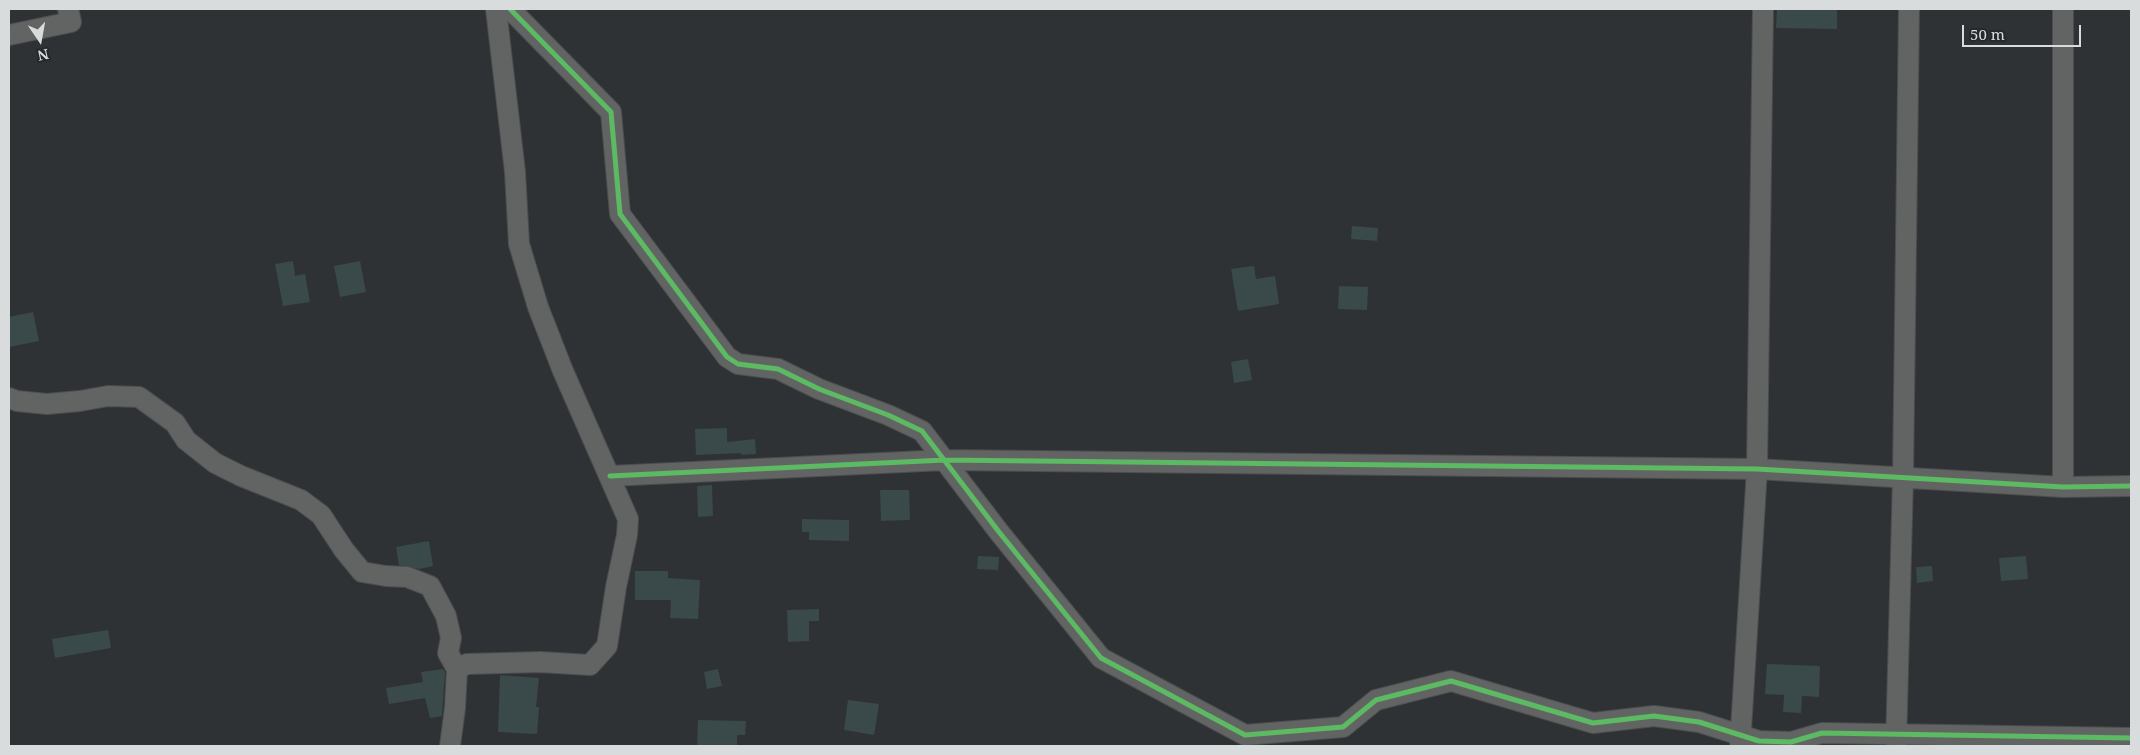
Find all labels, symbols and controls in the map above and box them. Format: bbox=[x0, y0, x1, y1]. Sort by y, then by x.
north arrow bbox=[15, 15, 65, 65]
scale bar bbox=[1965, 15, 2084, 47]
text: 50 m bbox=[1970, 24, 2005, 44]
text: N bbox=[36, 45, 51, 66]

